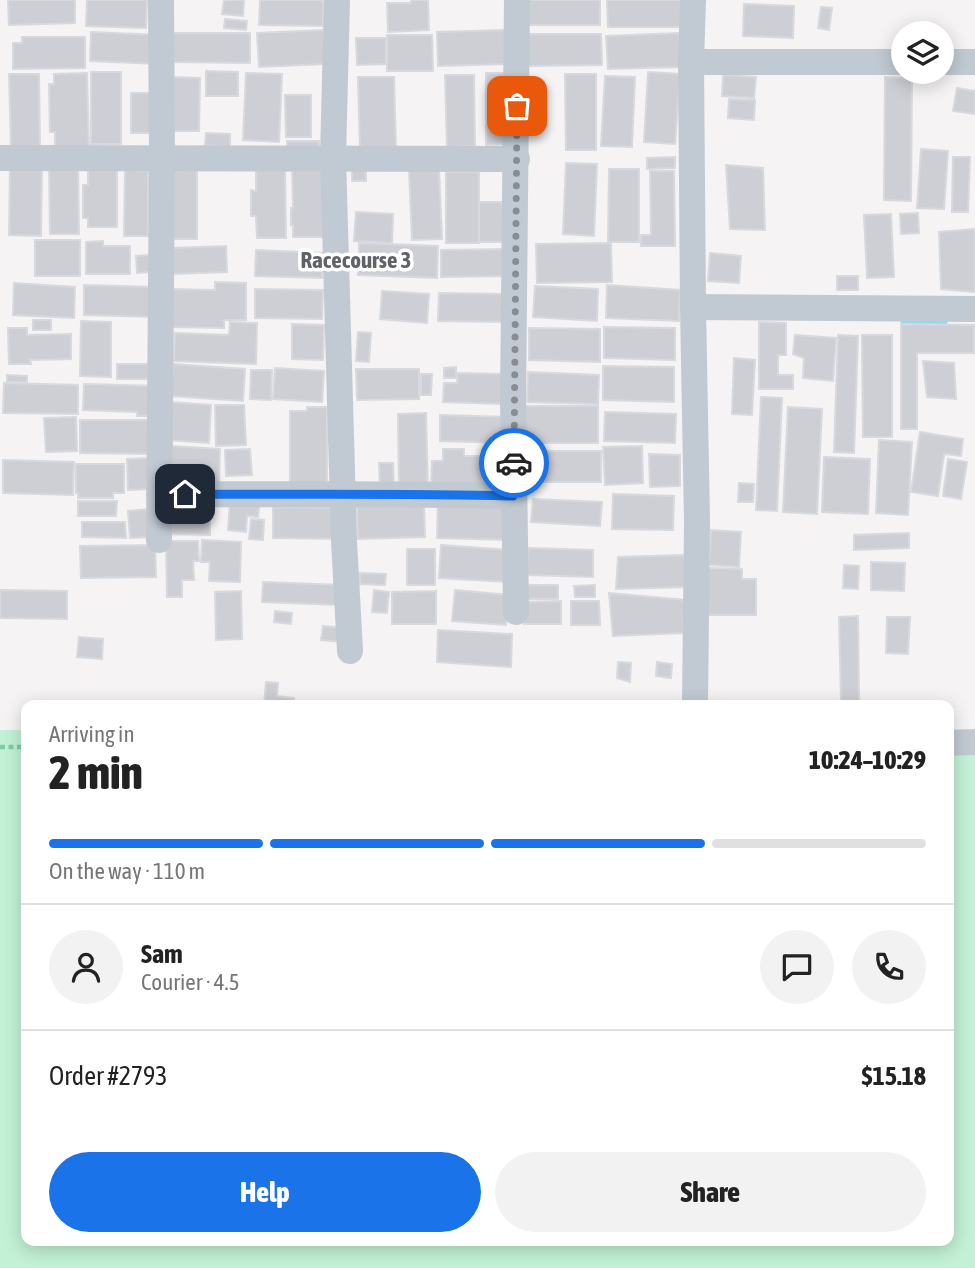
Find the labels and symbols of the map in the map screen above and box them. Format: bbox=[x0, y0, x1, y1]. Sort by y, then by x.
pin bbox=[487, 76, 547, 136]
district label: Racecourse 3 bbox=[301, 247, 411, 273]
courier bbox=[479, 428, 549, 498]
pin bbox=[155, 464, 215, 524]

